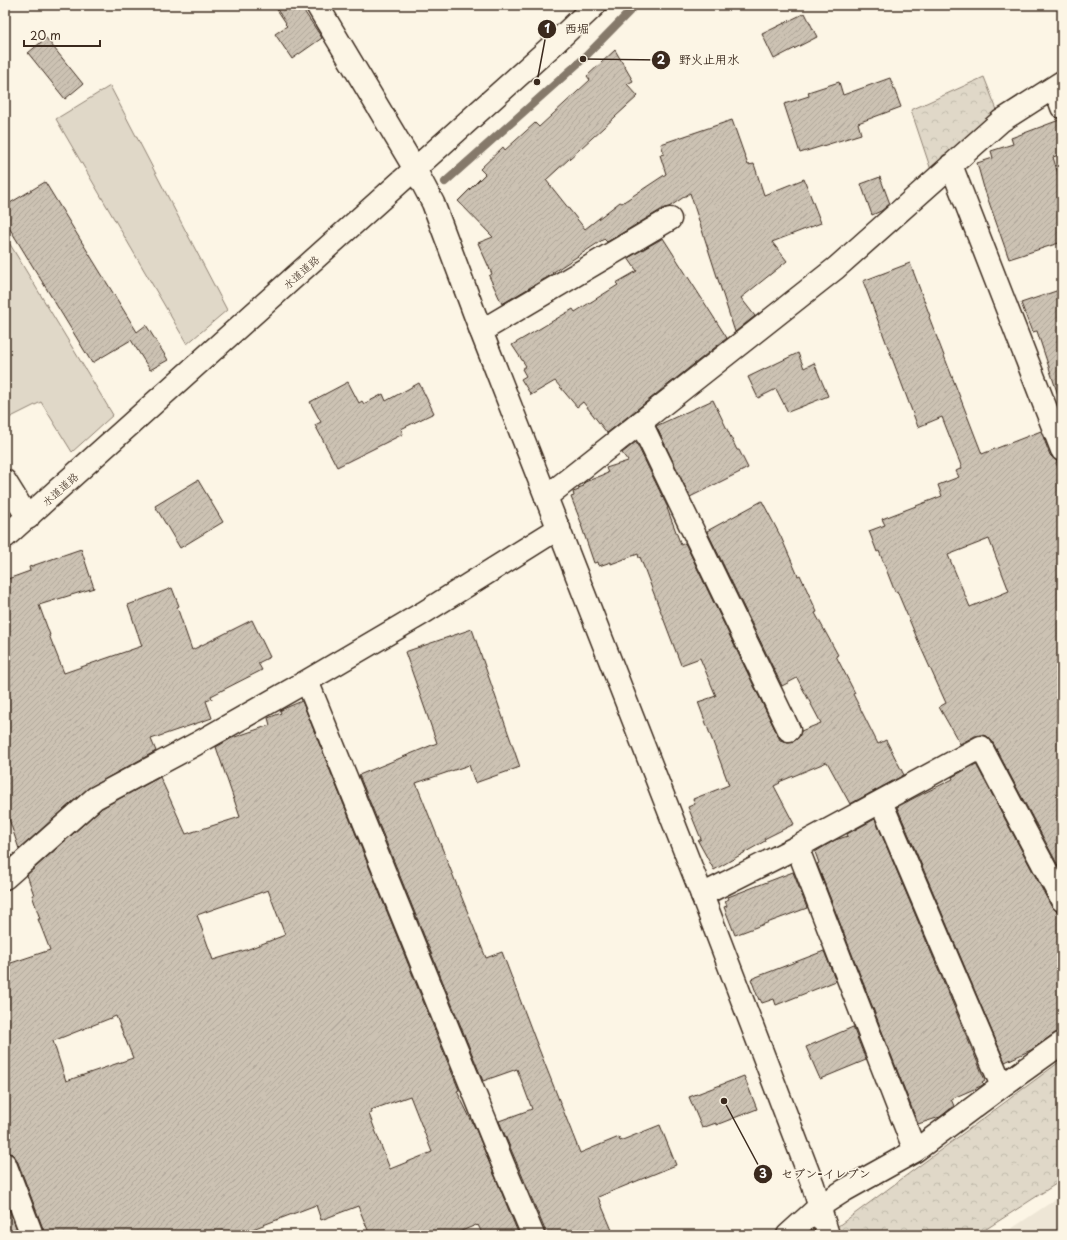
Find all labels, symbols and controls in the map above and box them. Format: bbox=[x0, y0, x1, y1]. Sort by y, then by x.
callout: 西堀 bbox=[537, 17, 597, 41]
text: 1 bbox=[544, 19, 550, 37]
text: 西堀 bbox=[565, 19, 589, 37]
scale bar bbox=[24, 22, 100, 48]
text: 20 m bbox=[30, 26, 61, 44]
callout: 野火止用水 bbox=[651, 48, 747, 72]
text: 2 bbox=[657, 50, 666, 68]
text: 野火止用水 bbox=[679, 50, 740, 68]
street label: 水道道路 bbox=[279, 251, 323, 293]
street label: 水道道路 bbox=[38, 468, 82, 510]
callout: セブン-イレブン bbox=[753, 1162, 879, 1186]
text: 3 bbox=[759, 1164, 767, 1182]
text: セブン-イレブン bbox=[781, 1164, 871, 1182]

